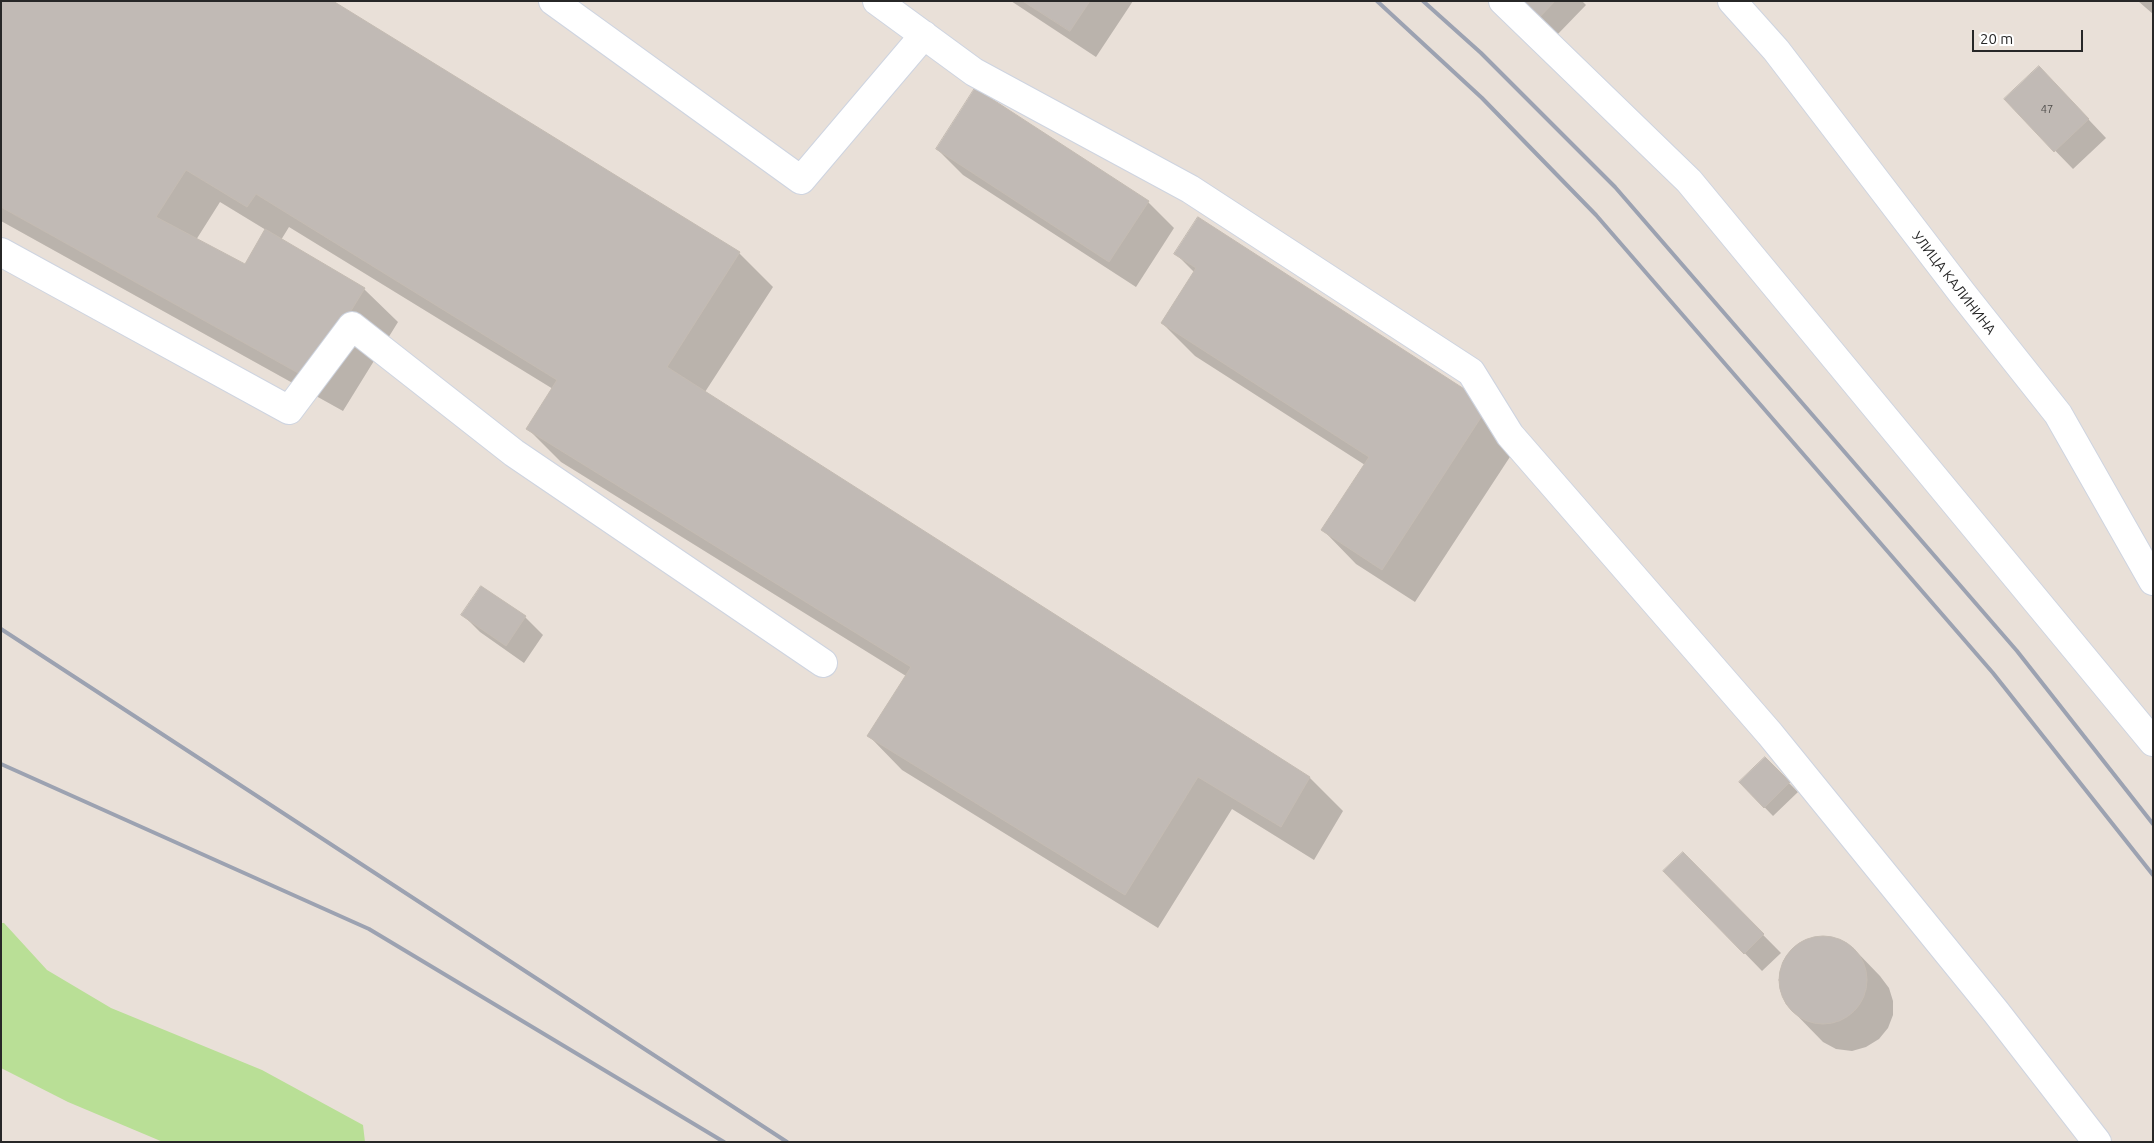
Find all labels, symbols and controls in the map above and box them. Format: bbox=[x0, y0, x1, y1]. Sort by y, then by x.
scale bar bbox=[1974, 20, 2085, 52]
text: 20 m bbox=[1980, 30, 2013, 47]
house number: 47 bbox=[2041, 102, 2053, 116]
street label: УЛИЦА КАЛИНИНА bbox=[1909, 228, 1999, 338]

